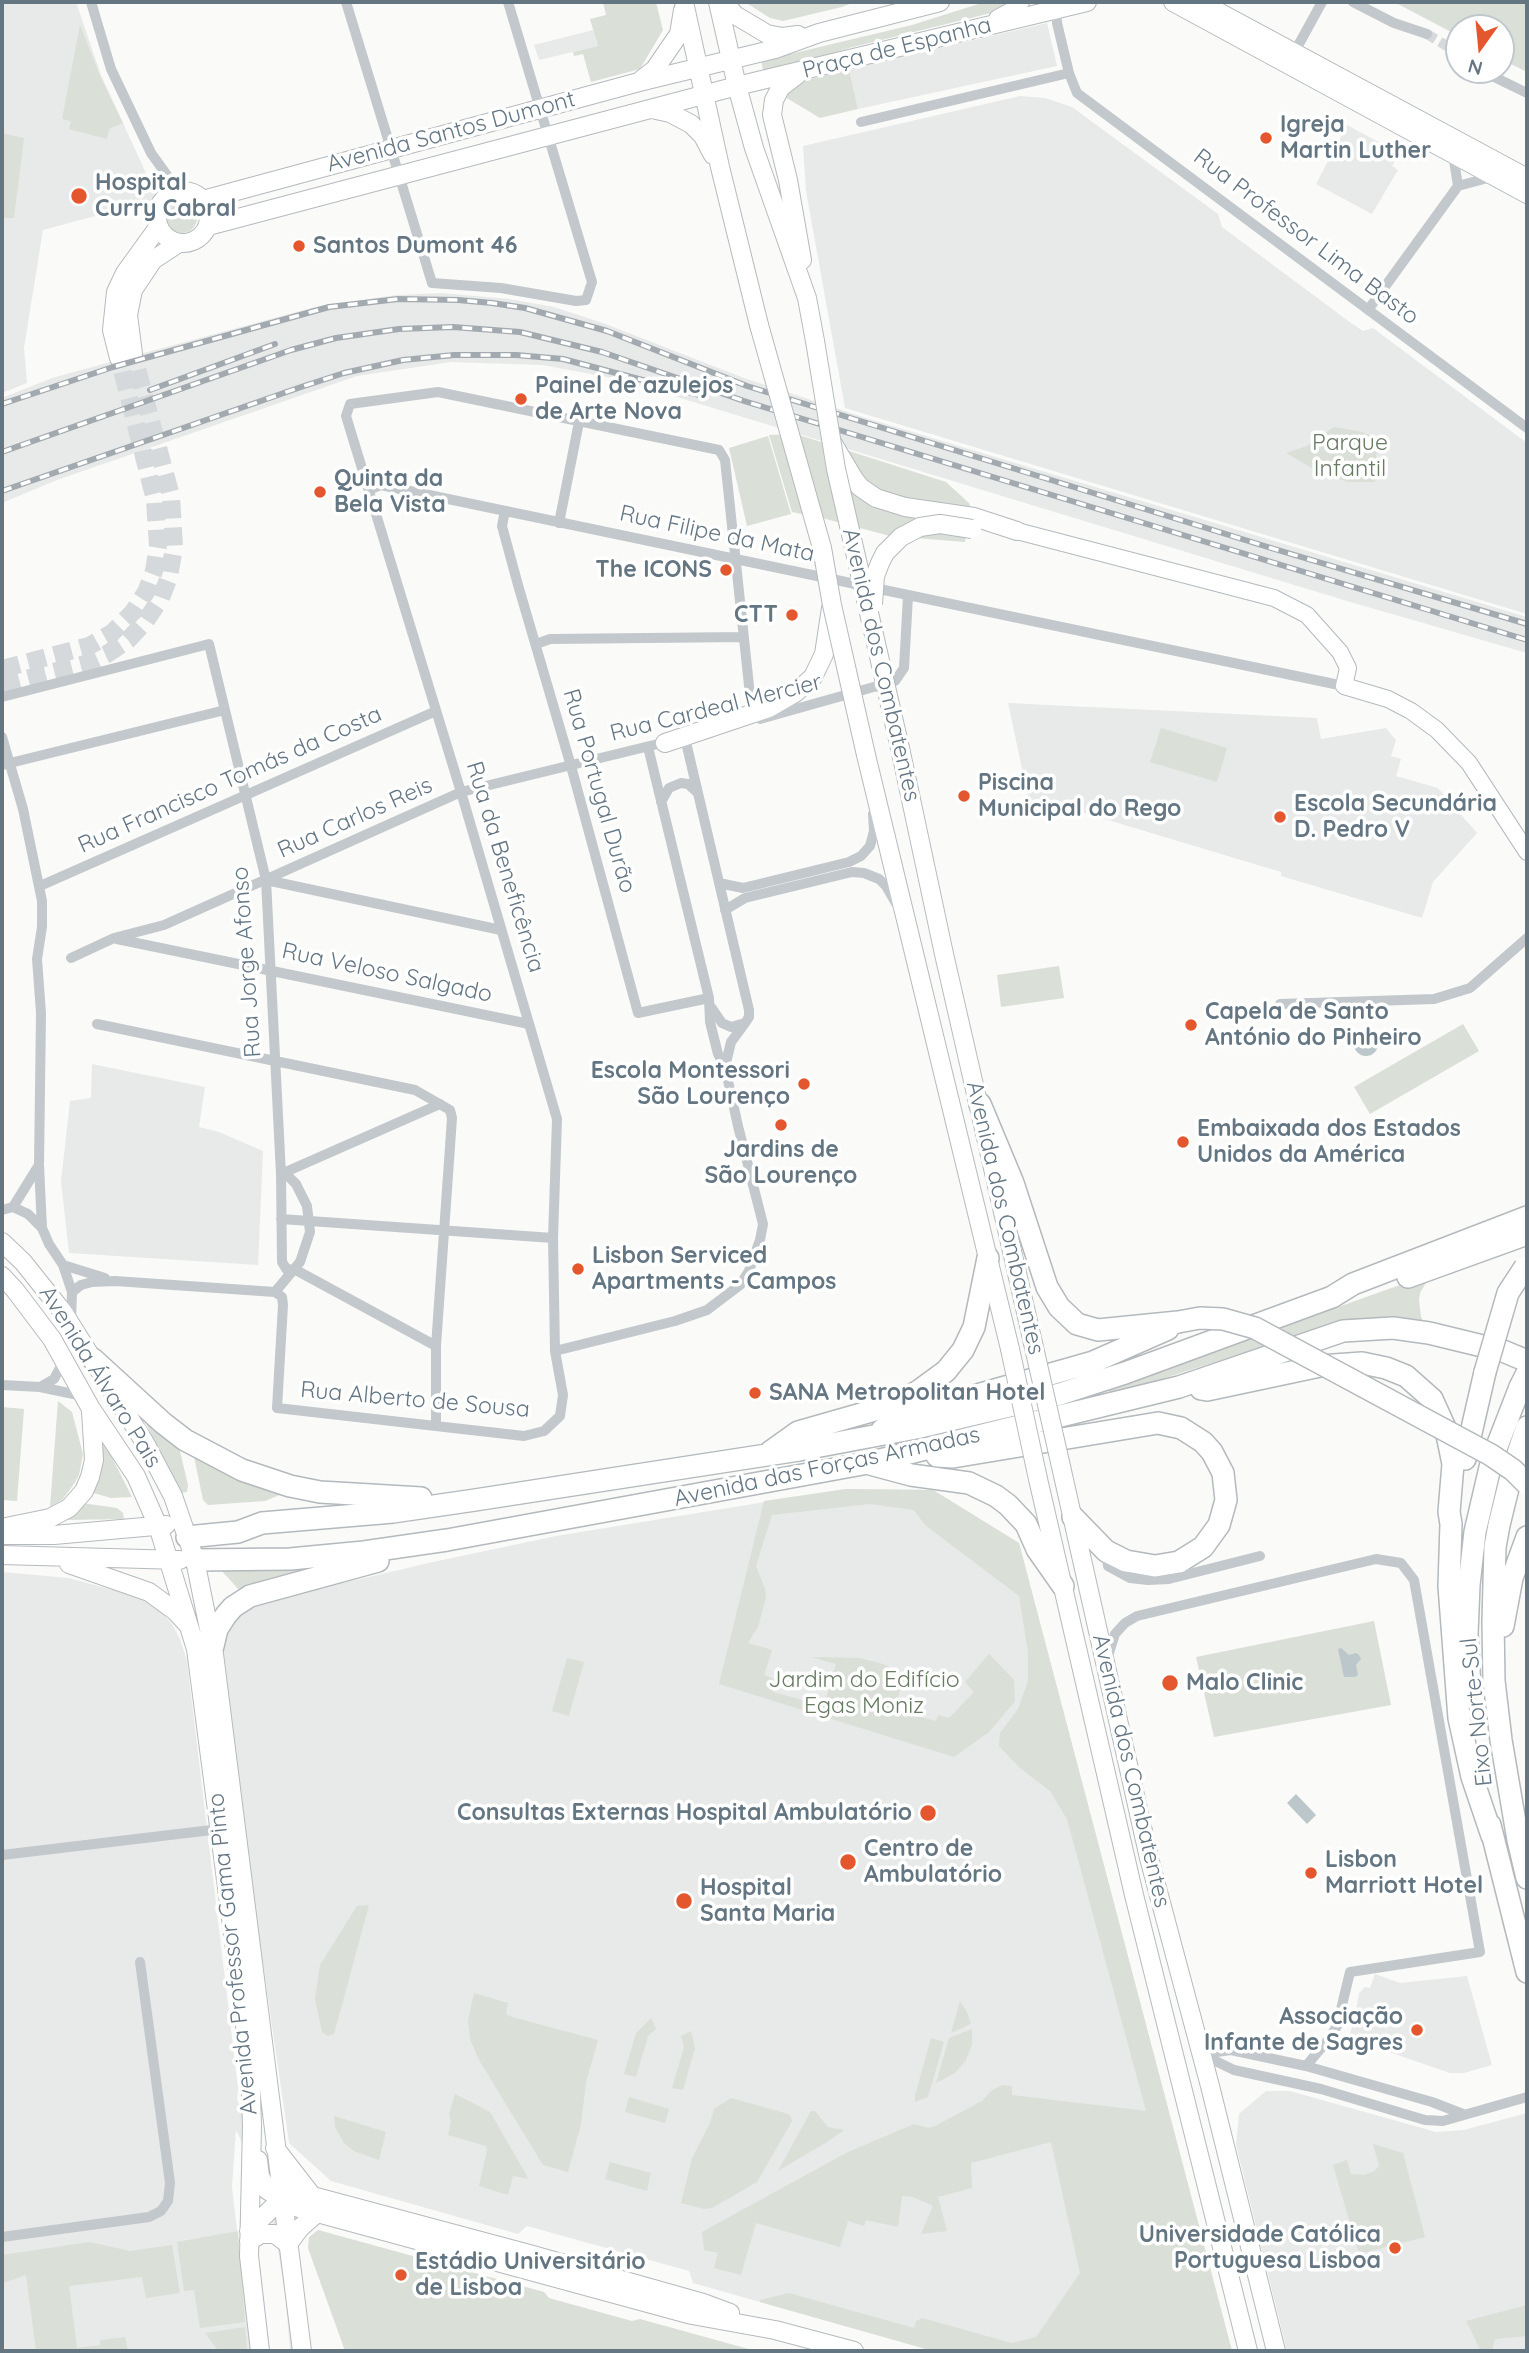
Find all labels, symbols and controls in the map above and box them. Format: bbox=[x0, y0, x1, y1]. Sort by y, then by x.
street label: Praça de Espanha bbox=[800, 11, 994, 85]
north arrow bbox=[1445, 14, 1515, 84]
text: N bbox=[1465, 54, 1485, 81]
street label: Avenida Santos Dumont bbox=[324, 86, 578, 178]
place label: Igreja Martin Luther bbox=[1280, 111, 1431, 165]
marker: Igreja Martin Luther bbox=[1258, 130, 1274, 146]
street label: Rua Professor Lima Basto bbox=[1188, 143, 1424, 331]
place label: Hospital Curry Cabral bbox=[95, 169, 236, 223]
marker: Hospital Curry Cabral bbox=[69, 186, 89, 206]
place label: Santos Dumont 46 bbox=[313, 232, 517, 260]
marker: Santos Dumont 46 bbox=[291, 238, 307, 254]
place label: Painel de azulejos de Arte Nova bbox=[535, 372, 733, 426]
marker: Painel de azulejos de Arte Nova bbox=[513, 391, 529, 407]
park label: Parque Infantil bbox=[1312, 429, 1388, 483]
place label: Quinta da Bela Vista bbox=[334, 465, 446, 519]
marker: Quinta da Bela Vista bbox=[312, 484, 328, 500]
street label: Rua Filipe da Mata bbox=[617, 500, 817, 568]
street label: Avenida dos Combatentes bbox=[836, 526, 926, 804]
place label: The ICONS bbox=[595, 556, 712, 584]
marker: The ICONS bbox=[718, 562, 734, 578]
place label: CTT bbox=[734, 601, 778, 629]
marker: CTT bbox=[784, 607, 800, 623]
street label: Rua Cardeal Mercier bbox=[607, 668, 825, 748]
street label: Rua Portugal Durão bbox=[557, 686, 641, 896]
street label: Rua Francisco Tomás da Costa bbox=[74, 700, 386, 860]
street label: Rua da Beneficência bbox=[460, 758, 550, 976]
place label: Piscina Municipal do Rego bbox=[978, 769, 1181, 823]
street label: Rua Carlos Reis bbox=[273, 772, 437, 864]
marker: Piscina Municipal do Rego bbox=[956, 788, 972, 804]
place label: Escola Secundária D. Pedro V bbox=[1294, 790, 1497, 844]
marker: Escola Secundária D. Pedro V bbox=[1272, 809, 1288, 825]
street label: Rua Jorge Afonso bbox=[227, 866, 267, 1058]
street label: Rua Veloso Salgado bbox=[279, 937, 495, 1009]
place label: Capela de Santo António do Pinheiro bbox=[1205, 998, 1422, 1052]
marker: Capela de Santo António do Pinheiro bbox=[1183, 1017, 1199, 1033]
place label: Escola Montessori São Lourenço bbox=[591, 1057, 790, 1111]
marker: Escola Montessori São Lourenço bbox=[796, 1076, 812, 1092]
street label: Avenida dos Combatentes bbox=[960, 1079, 1050, 1357]
place label: Embaixada dos Estados Unidos da América bbox=[1197, 1115, 1461, 1169]
marker: Jardins de São Lourenço bbox=[773, 1117, 789, 1133]
marker: Embaixada dos Estados Unidos da América bbox=[1175, 1134, 1191, 1150]
place label: Jardins de São Lourenço bbox=[705, 1136, 857, 1190]
place label: Lisbon Serviced Apartments - Campos bbox=[592, 1242, 836, 1296]
marker: Lisbon Serviced Apartments - Campos bbox=[570, 1261, 586, 1277]
street label: Avenida Álvaro Pais bbox=[33, 1281, 167, 1473]
street label: Rua Alberto de Sousa bbox=[299, 1376, 531, 1424]
place label: SANA Metropolitan Hotel bbox=[769, 1379, 1046, 1407]
marker: SANA Metropolitan Hotel bbox=[747, 1385, 763, 1401]
street label: Avenida das Forças Armadas bbox=[671, 1421, 983, 1513]
street label: Avenida dos Combatentes bbox=[1086, 1632, 1176, 1910]
street label: Eixo Norte-Sul bbox=[1455, 1636, 1499, 1788]
park label: Jardim do Edifício Egas Moniz bbox=[768, 1666, 960, 1720]
place label: Malo Clinic bbox=[1186, 1669, 1303, 1697]
marker: Malo Clinic bbox=[1160, 1673, 1180, 1693]
street label: Avenida Professor Gama Pinto bbox=[202, 1792, 264, 2116]
place label: Consultas Externas Hospital Ambulatório bbox=[457, 1799, 912, 1827]
marker: Consultas Externas Hospital Ambulatório bbox=[918, 1803, 938, 1823]
place label: Centro de Ambulatório bbox=[864, 1835, 1002, 1889]
place label: Lisbon Marriott Hotel bbox=[1325, 1846, 1483, 1900]
marker: Centro de Ambulatório bbox=[838, 1852, 858, 1872]
marker: Lisbon Marriott Hotel bbox=[1303, 1865, 1319, 1881]
place label: Hospital Santa Maria bbox=[700, 1874, 835, 1928]
marker: Hospital Santa Maria bbox=[674, 1891, 694, 1911]
place label: Associação Infante de Sagres bbox=[1204, 2003, 1403, 2057]
marker: Associação Infante de Sagres bbox=[1409, 2022, 1425, 2038]
place label: Universidade Católica Portuguesa Lisboa bbox=[1139, 2221, 1381, 2275]
marker: Universidade Católica Portuguesa Lisboa bbox=[1387, 2240, 1403, 2256]
place label: Estádio Universitário de Lisboa bbox=[415, 2248, 646, 2302]
marker: Estádio Universitário de Lisboa bbox=[393, 2267, 409, 2283]

